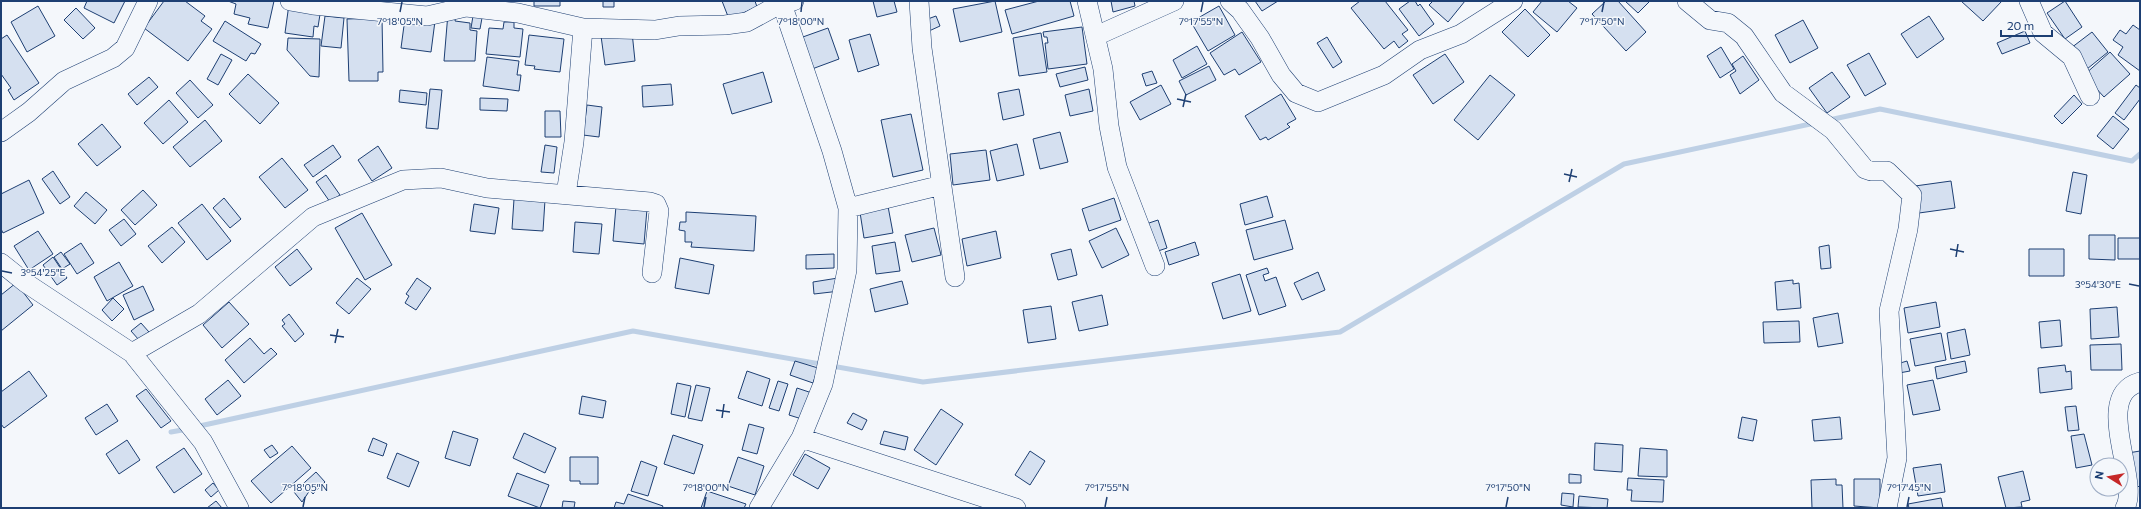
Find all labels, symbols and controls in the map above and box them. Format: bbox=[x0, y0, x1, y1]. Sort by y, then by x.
scale bar bbox=[2001, 12, 2052, 38]
text: 7°18'05"N bbox=[377, 15, 423, 27]
text: 7°18'00"N bbox=[778, 15, 824, 27]
text: 7°17'55"N bbox=[1179, 15, 1223, 27]
text: 7°17'50"N bbox=[1579, 15, 1625, 27]
text: 20 m bbox=[2007, 18, 2034, 32]
text: 3°54'25"E bbox=[20, 266, 66, 278]
text: 3°54'30"E bbox=[2075, 278, 2121, 290]
north arrow bbox=[2089, 457, 2129, 497]
text: N bbox=[2092, 470, 2106, 480]
text: 7°18'05"N bbox=[282, 481, 328, 493]
text: 7°18'00"N bbox=[683, 481, 729, 493]
text: 7°17'55"N bbox=[1085, 481, 1129, 493]
text: 7°17'50"N bbox=[1485, 481, 1531, 493]
text: 7°17'45"N bbox=[1887, 481, 1931, 493]

